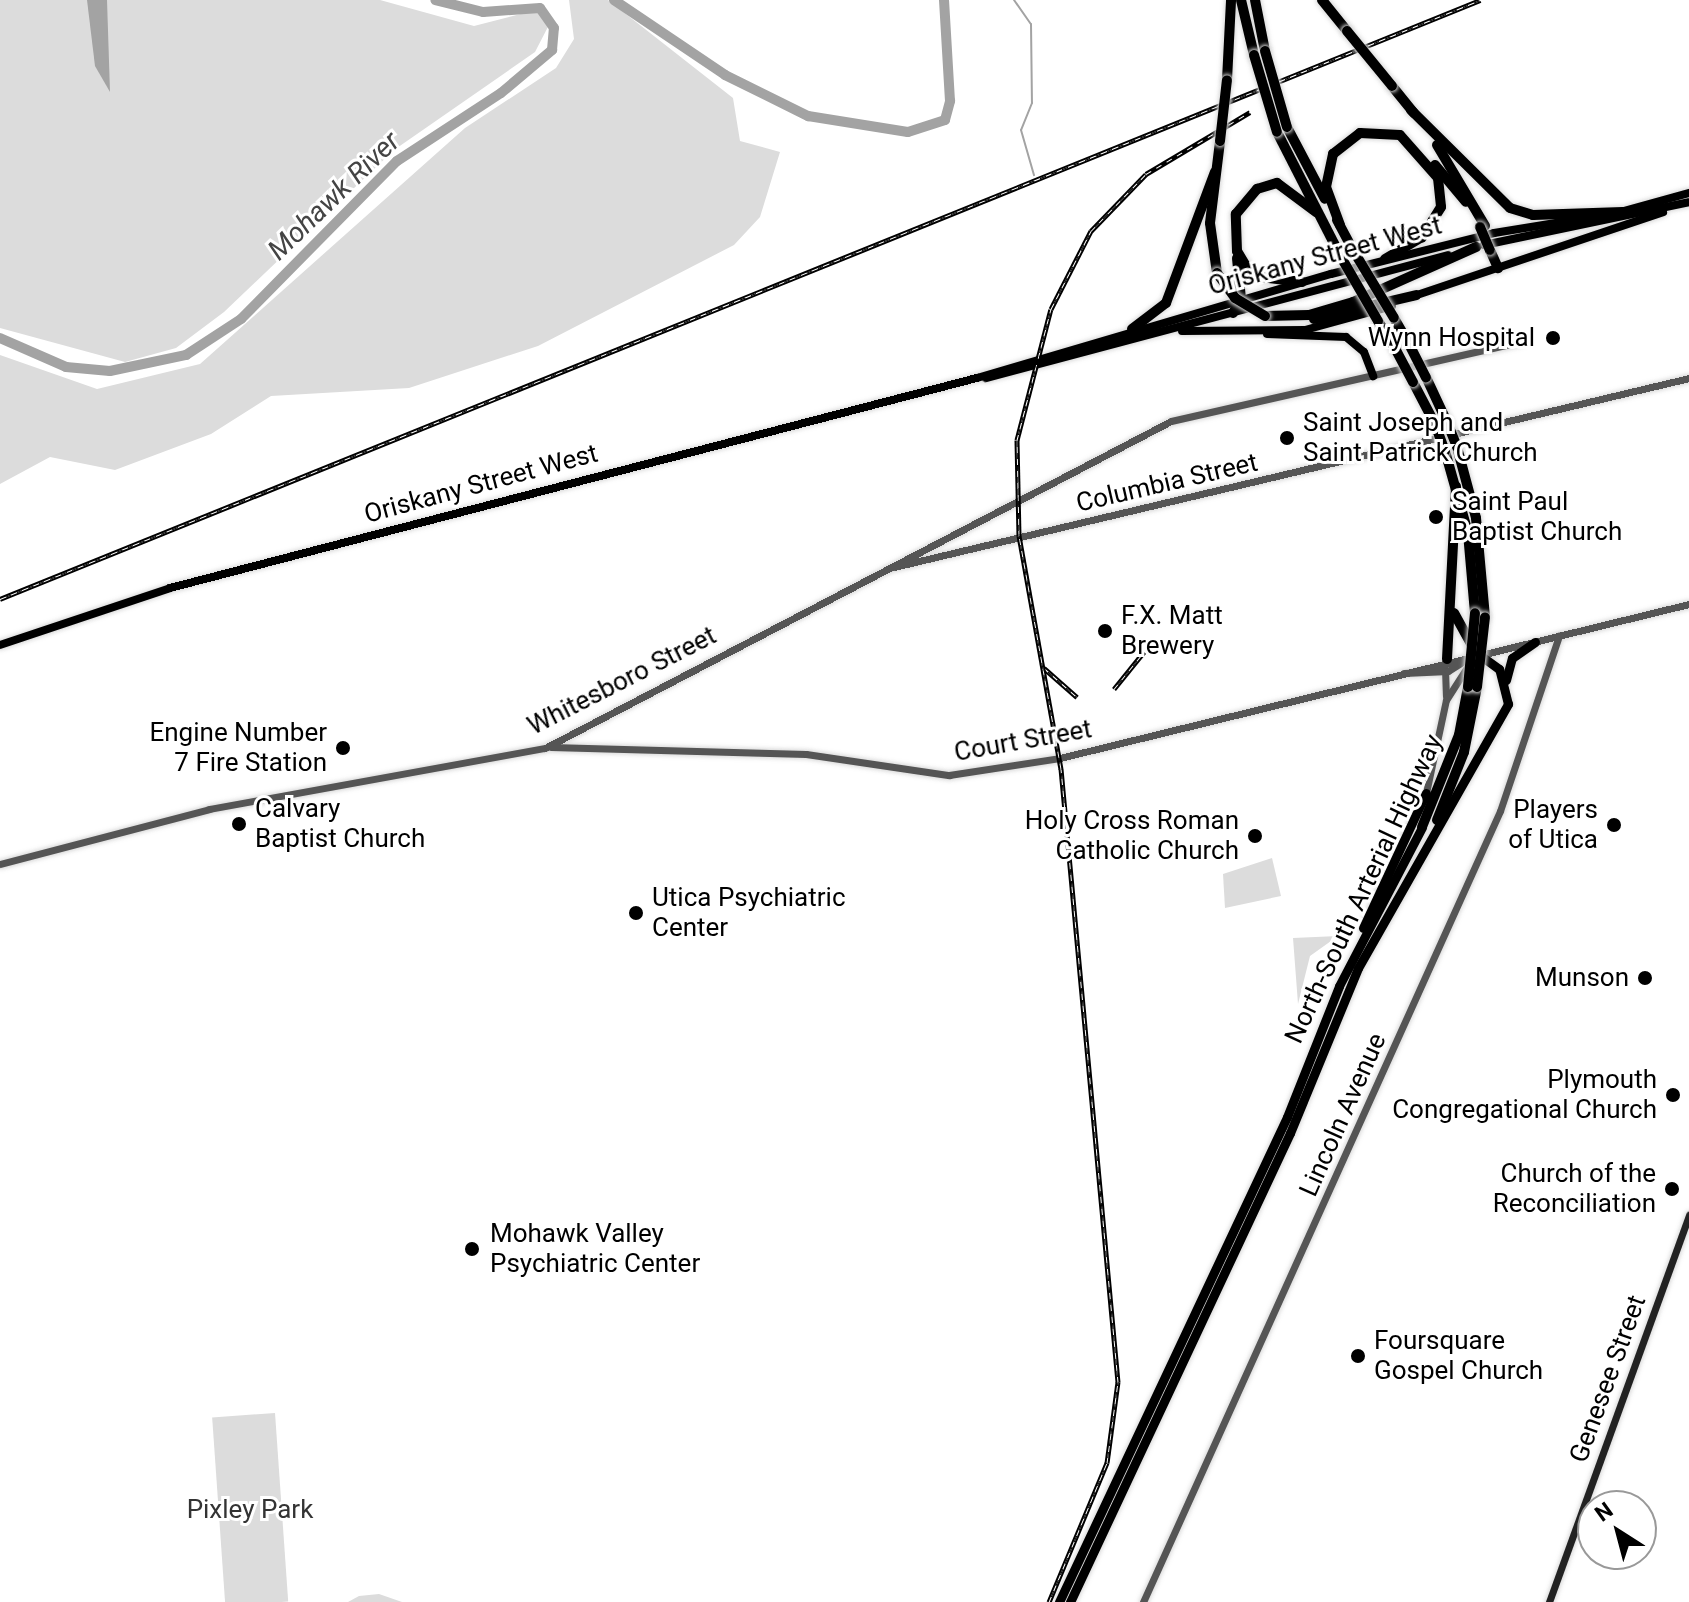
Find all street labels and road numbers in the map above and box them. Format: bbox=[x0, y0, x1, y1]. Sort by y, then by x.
street label: Oriskany Street West bbox=[1205, 210, 1445, 302]
street label: Oriskany Street West bbox=[361, 438, 601, 530]
street label: Columbia Street bbox=[1073, 447, 1261, 519]
street label: Whitesboro Street bbox=[523, 620, 721, 742]
street label: Court Street bbox=[952, 714, 1094, 768]
street label: North-South Arterial Highway bbox=[1279, 730, 1449, 1048]
street label: Lincoln Avenue bbox=[1293, 1029, 1393, 1201]
street label: Genesee Street bbox=[1563, 1291, 1653, 1467]

